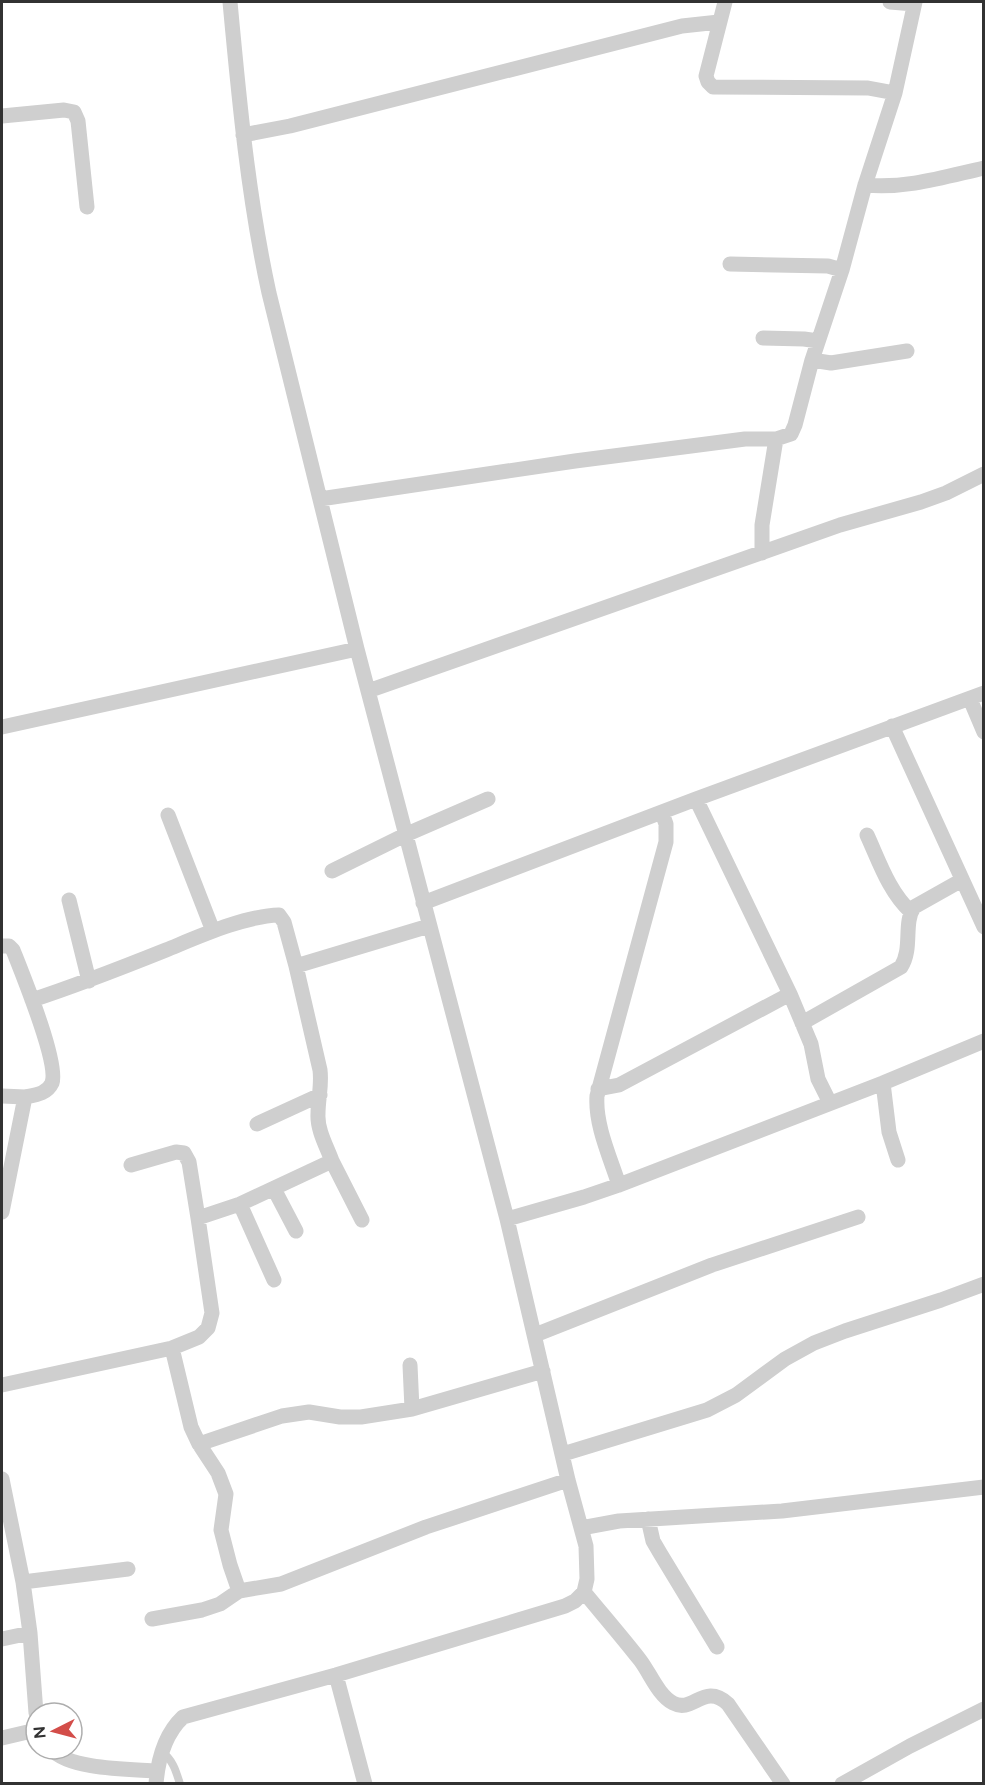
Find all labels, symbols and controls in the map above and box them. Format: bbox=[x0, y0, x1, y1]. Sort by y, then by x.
north arrow bbox=[24, 1701, 84, 1761]
text: N bbox=[29, 1725, 50, 1740]

